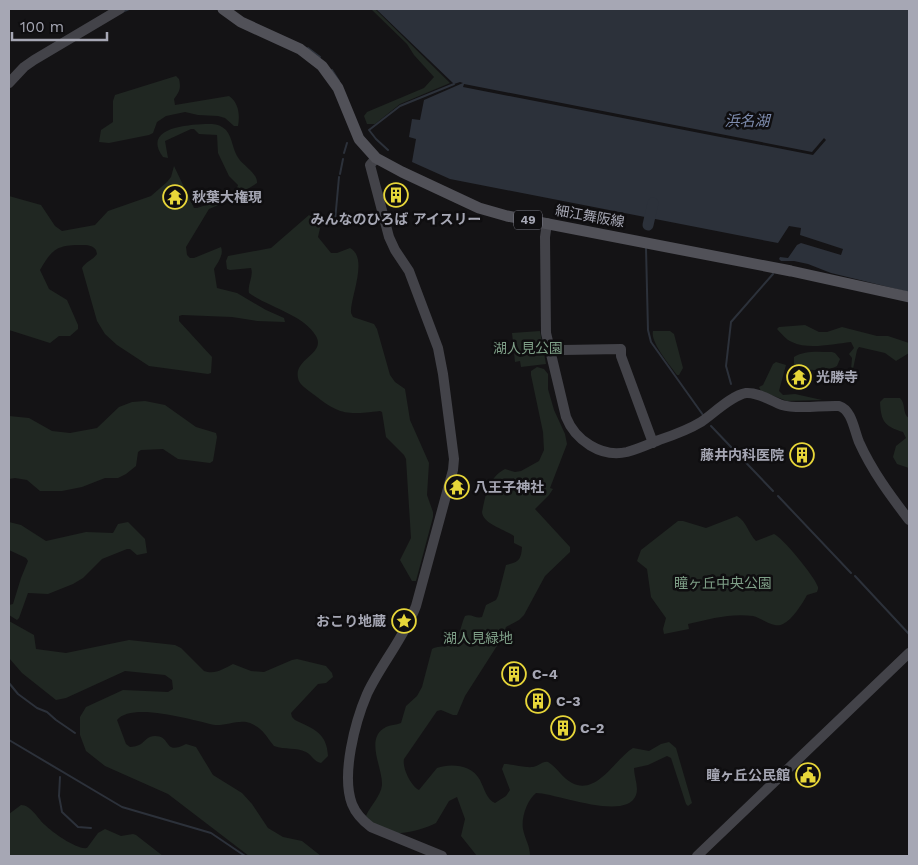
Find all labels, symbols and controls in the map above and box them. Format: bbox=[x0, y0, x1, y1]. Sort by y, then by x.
scale bar bbox=[12, 10, 108, 42]
text: 100 m bbox=[20, 18, 64, 36]
water label: 浜名湖 bbox=[724, 112, 771, 130]
building icon: みんなのひろば アイスリー bbox=[383, 182, 409, 208]
temple icon: 秋葉大権現 bbox=[162, 184, 188, 210]
place label: 秋葉大権現 bbox=[192, 189, 262, 205]
street label: 細江舞阪線 bbox=[554, 202, 626, 230]
road number: 49 bbox=[514, 210, 542, 230]
place label: みんなのひろば アイスリー bbox=[311, 211, 481, 227]
park label: 湖人見公園 bbox=[493, 340, 563, 356]
temple icon: 光勝寺 bbox=[786, 364, 812, 390]
place label: 光勝寺 bbox=[816, 369, 858, 385]
building icon: 藤井内科医院 bbox=[789, 442, 815, 468]
place label: 藤井内科医院 bbox=[700, 447, 784, 463]
temple icon: 八王子神社 bbox=[444, 474, 470, 500]
place label: 八王子神社 bbox=[474, 479, 544, 495]
park label: 瞳ヶ丘中央公園 bbox=[674, 575, 772, 591]
place icon: おこり地蔵 bbox=[391, 608, 417, 634]
place label: おこり地蔵 bbox=[316, 613, 386, 629]
park label: 湖人見緑地 bbox=[443, 630, 513, 646]
building icon: C-4 bbox=[501, 661, 527, 687]
place label: C-4 bbox=[532, 666, 558, 682]
building icon: C-3 bbox=[525, 688, 551, 714]
place label: C-3 bbox=[556, 693, 581, 709]
building icon: C-2 bbox=[550, 715, 576, 741]
place label: C-2 bbox=[580, 720, 604, 736]
public building icon: 瞳ヶ丘公民館 bbox=[795, 762, 821, 788]
place label: 瞳ヶ丘公民館 bbox=[706, 767, 790, 783]

